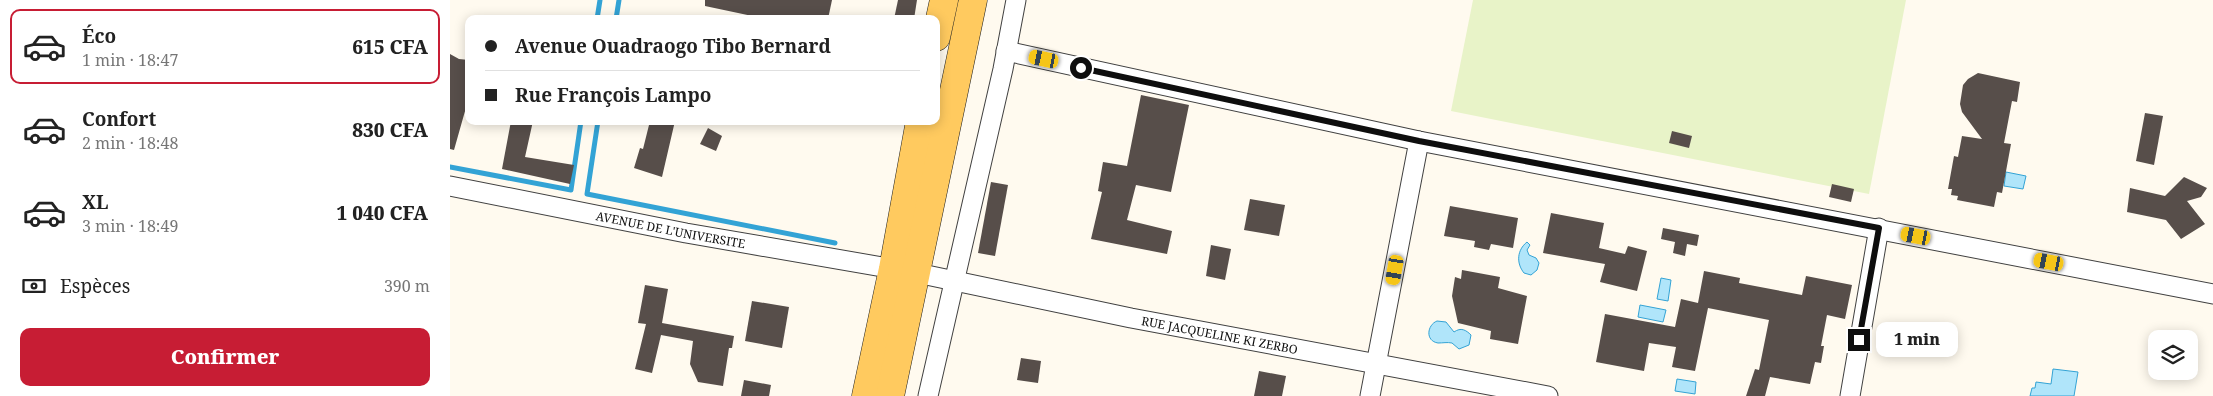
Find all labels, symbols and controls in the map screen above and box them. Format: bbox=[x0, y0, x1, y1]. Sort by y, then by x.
text: Éco bbox=[82, 23, 116, 49]
icon: car bbox=[22, 24, 67, 69]
text: Avenue Ouadraogo Tibo Bernard bbox=[515, 33, 831, 59]
text: 615 CFA bbox=[352, 34, 428, 60]
text: 1 min · 18:47 bbox=[82, 49, 178, 71]
car bbox=[1027, 49, 1060, 69]
route start bbox=[1070, 57, 1092, 79]
text: Rue François Lampo bbox=[515, 82, 711, 108]
text: Confort bbox=[82, 106, 156, 132]
icon: car bbox=[22, 107, 67, 152]
text: 830 CFA bbox=[352, 117, 428, 143]
text: 2 min · 18:48 bbox=[82, 132, 178, 154]
text: XL bbox=[82, 189, 108, 215]
icon: car bbox=[22, 190, 67, 235]
text: 1 040 CFA bbox=[337, 200, 428, 226]
street label: AVENUE DE L'UNIVERSITE bbox=[595, 207, 747, 252]
text: 3 min · 18:49 bbox=[82, 215, 178, 237]
car bbox=[1899, 226, 1932, 246]
car bbox=[2032, 252, 2065, 272]
car bbox=[1385, 254, 1404, 286]
icon: cash bbox=[20, 272, 48, 300]
text: Espèces bbox=[60, 273, 130, 299]
text: 390 m bbox=[384, 275, 430, 297]
street label: RUE JACQUELINE KI ZERBO bbox=[1140, 312, 1299, 358]
callout: 1 min bbox=[1876, 322, 1959, 358]
button: Confirmer bbox=[20, 328, 430, 386]
text: 1 min bbox=[1894, 328, 1940, 350]
route end bbox=[1848, 329, 1870, 351]
map controls bbox=[2148, 330, 2198, 380]
button: layers bbox=[2148, 330, 2198, 380]

